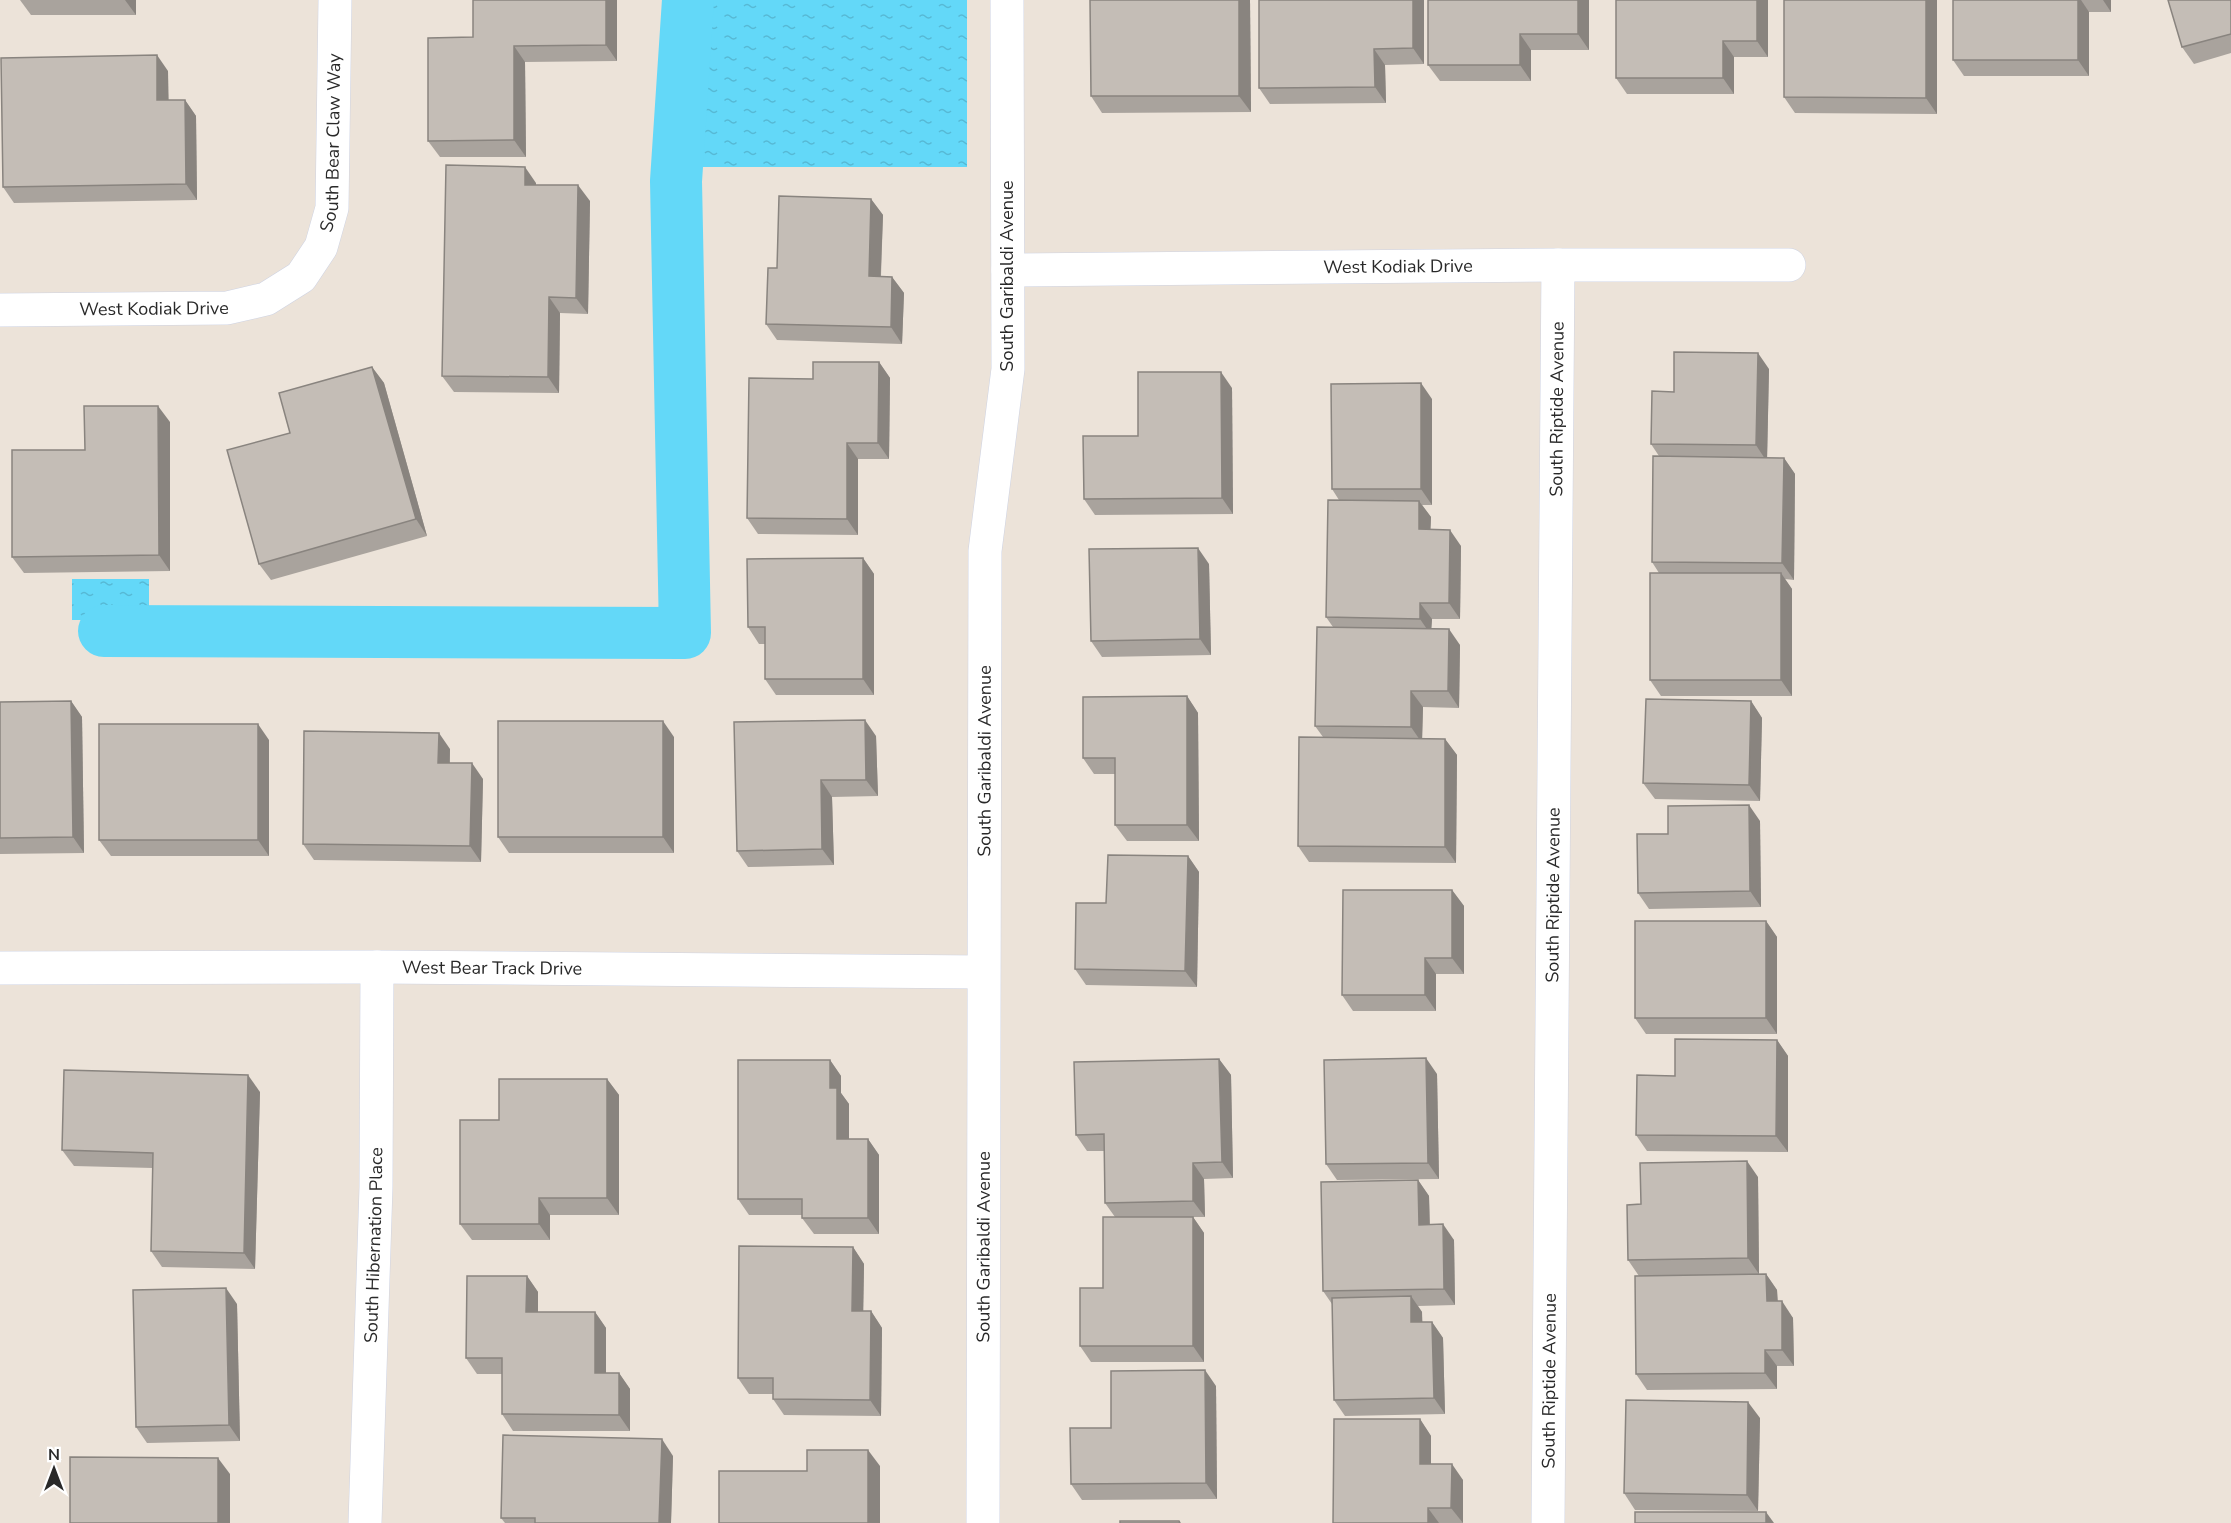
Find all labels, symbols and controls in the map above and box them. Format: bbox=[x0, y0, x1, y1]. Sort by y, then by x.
street label: South Bear Claw Way bbox=[314, 53, 346, 235]
street label: South Garibaldi Avenue bbox=[995, 180, 1019, 372]
street label: West Kodiak Drive bbox=[1323, 254, 1473, 279]
street label: West Kodiak Drive bbox=[79, 296, 229, 321]
street label: South Riptide Avenue bbox=[1544, 321, 1570, 497]
street label: South Garibaldi Avenue bbox=[972, 665, 997, 857]
street label: South Riptide Avenue bbox=[1540, 807, 1566, 983]
street label: West Bear Track Drive bbox=[402, 955, 582, 981]
street label: South Hibernation Place bbox=[359, 1147, 388, 1343]
street label: South Garibaldi Avenue bbox=[971, 1151, 996, 1343]
street label: South Riptide Avenue bbox=[1536, 1293, 1562, 1469]
north arrow bbox=[24, 1439, 84, 1499]
text: N bbox=[48, 1444, 60, 1466]

